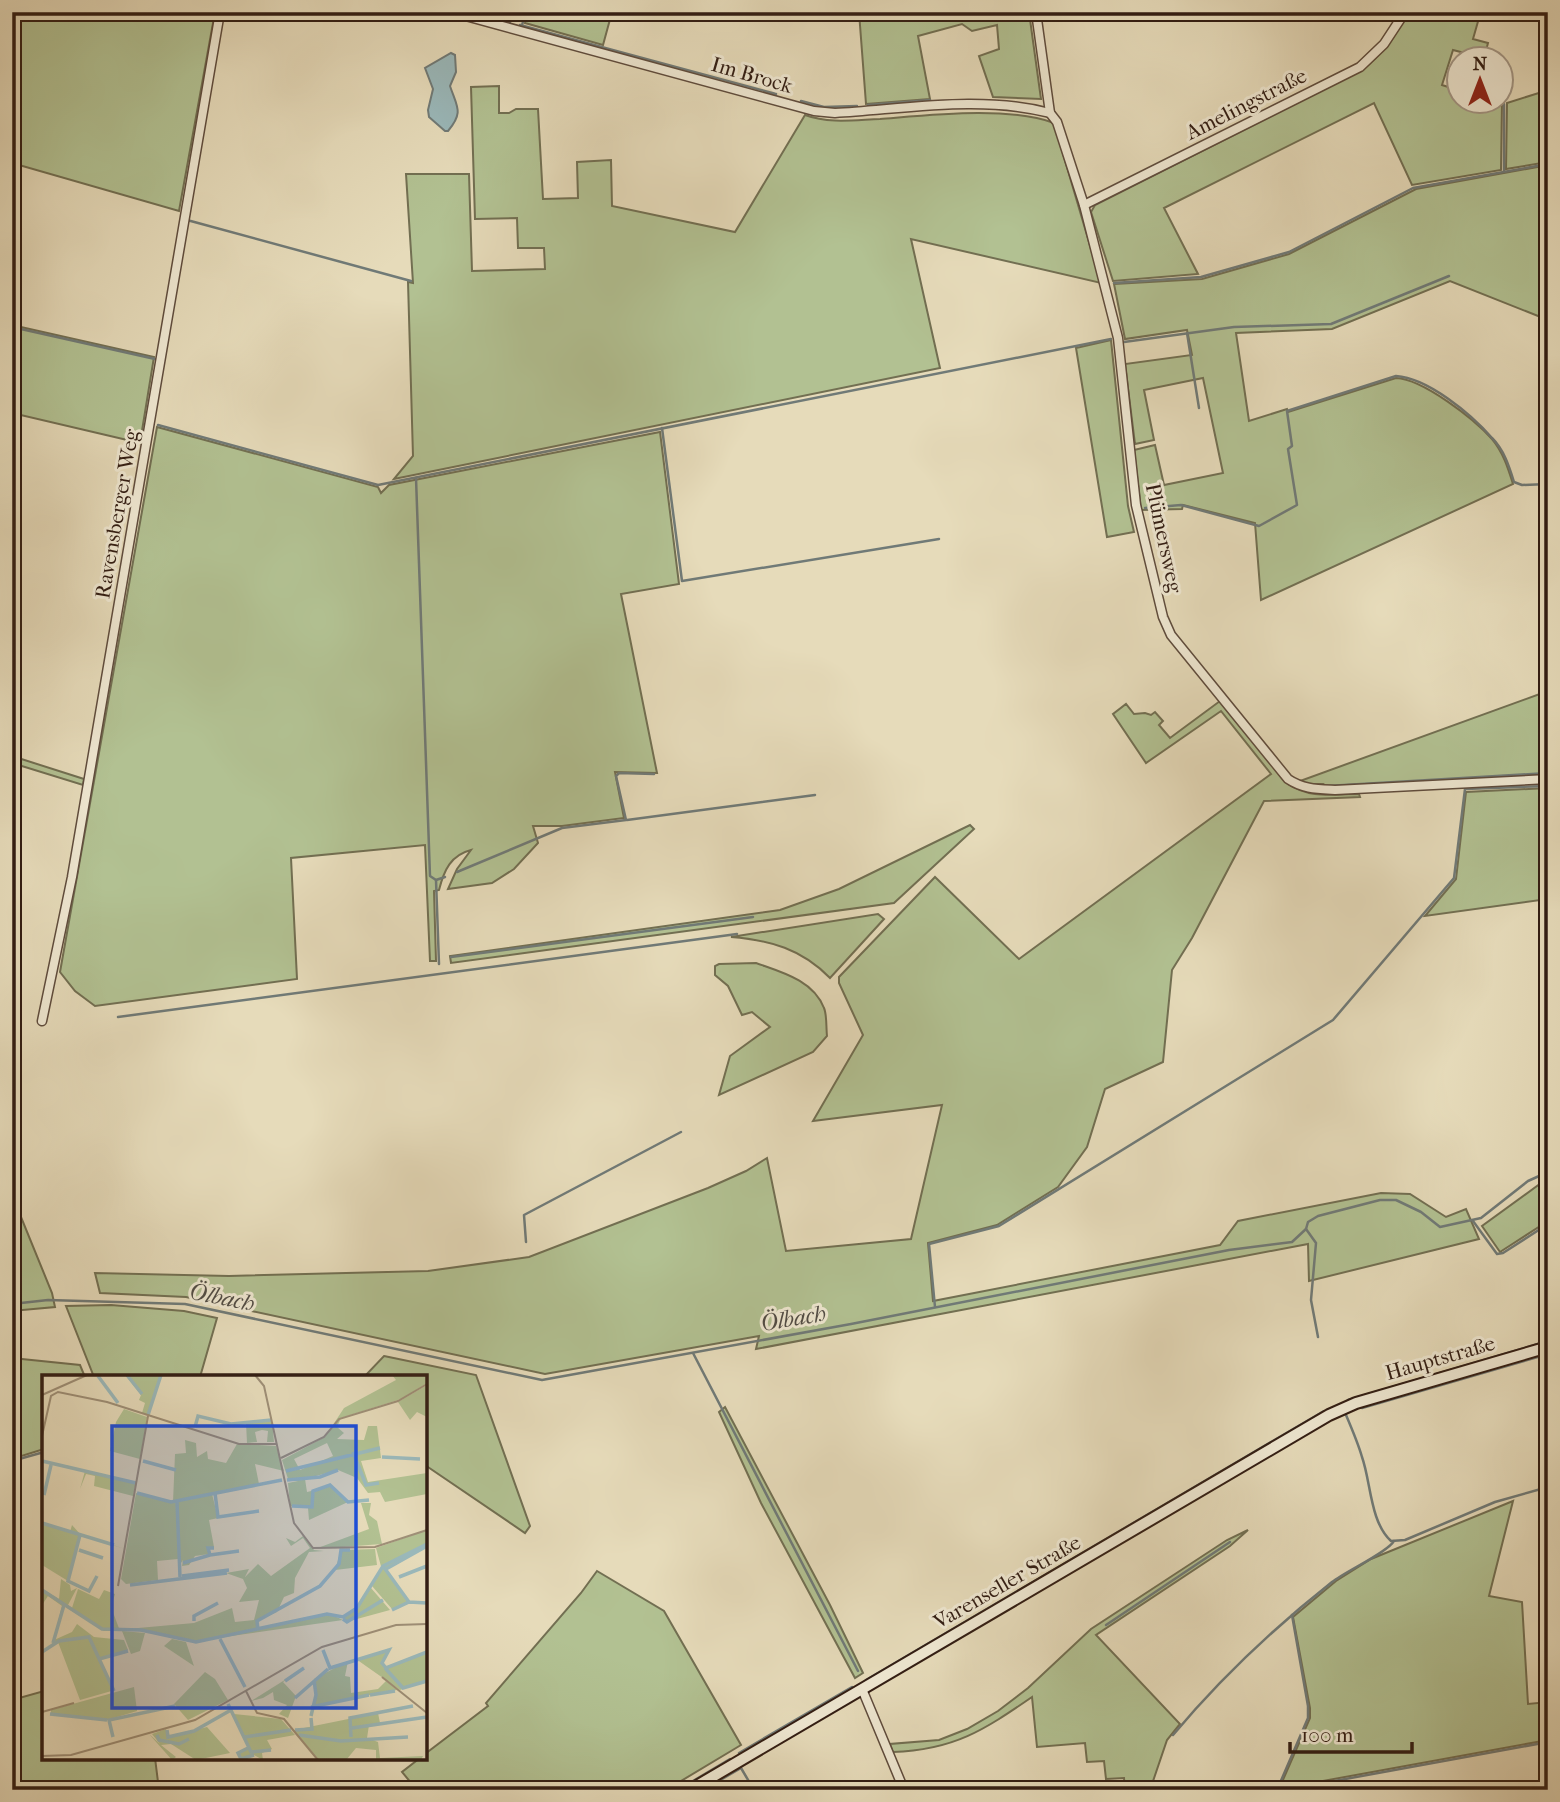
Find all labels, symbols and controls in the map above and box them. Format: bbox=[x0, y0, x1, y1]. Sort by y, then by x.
north arrow bbox=[1444, 46, 1514, 116]
street label: Im Brock bbox=[709, 52, 796, 98]
text: N bbox=[1473, 53, 1488, 75]
street label: Amelingstraße bbox=[1181, 63, 1310, 145]
street label: Ravensberger Weg bbox=[90, 427, 144, 601]
street label: Plümersweg bbox=[1141, 481, 1187, 596]
water label: Ölbach bbox=[187, 1278, 257, 1317]
water label: Ölbach bbox=[758, 1299, 828, 1338]
street label: Hauptstraße bbox=[1382, 1331, 1498, 1385]
inset map bbox=[42, 1375, 427, 1760]
street label: Varenseller Straße bbox=[928, 1530, 1085, 1634]
scale bar bbox=[1290, 1711, 1413, 1755]
text: 100 m bbox=[1301, 1723, 1354, 1747]

